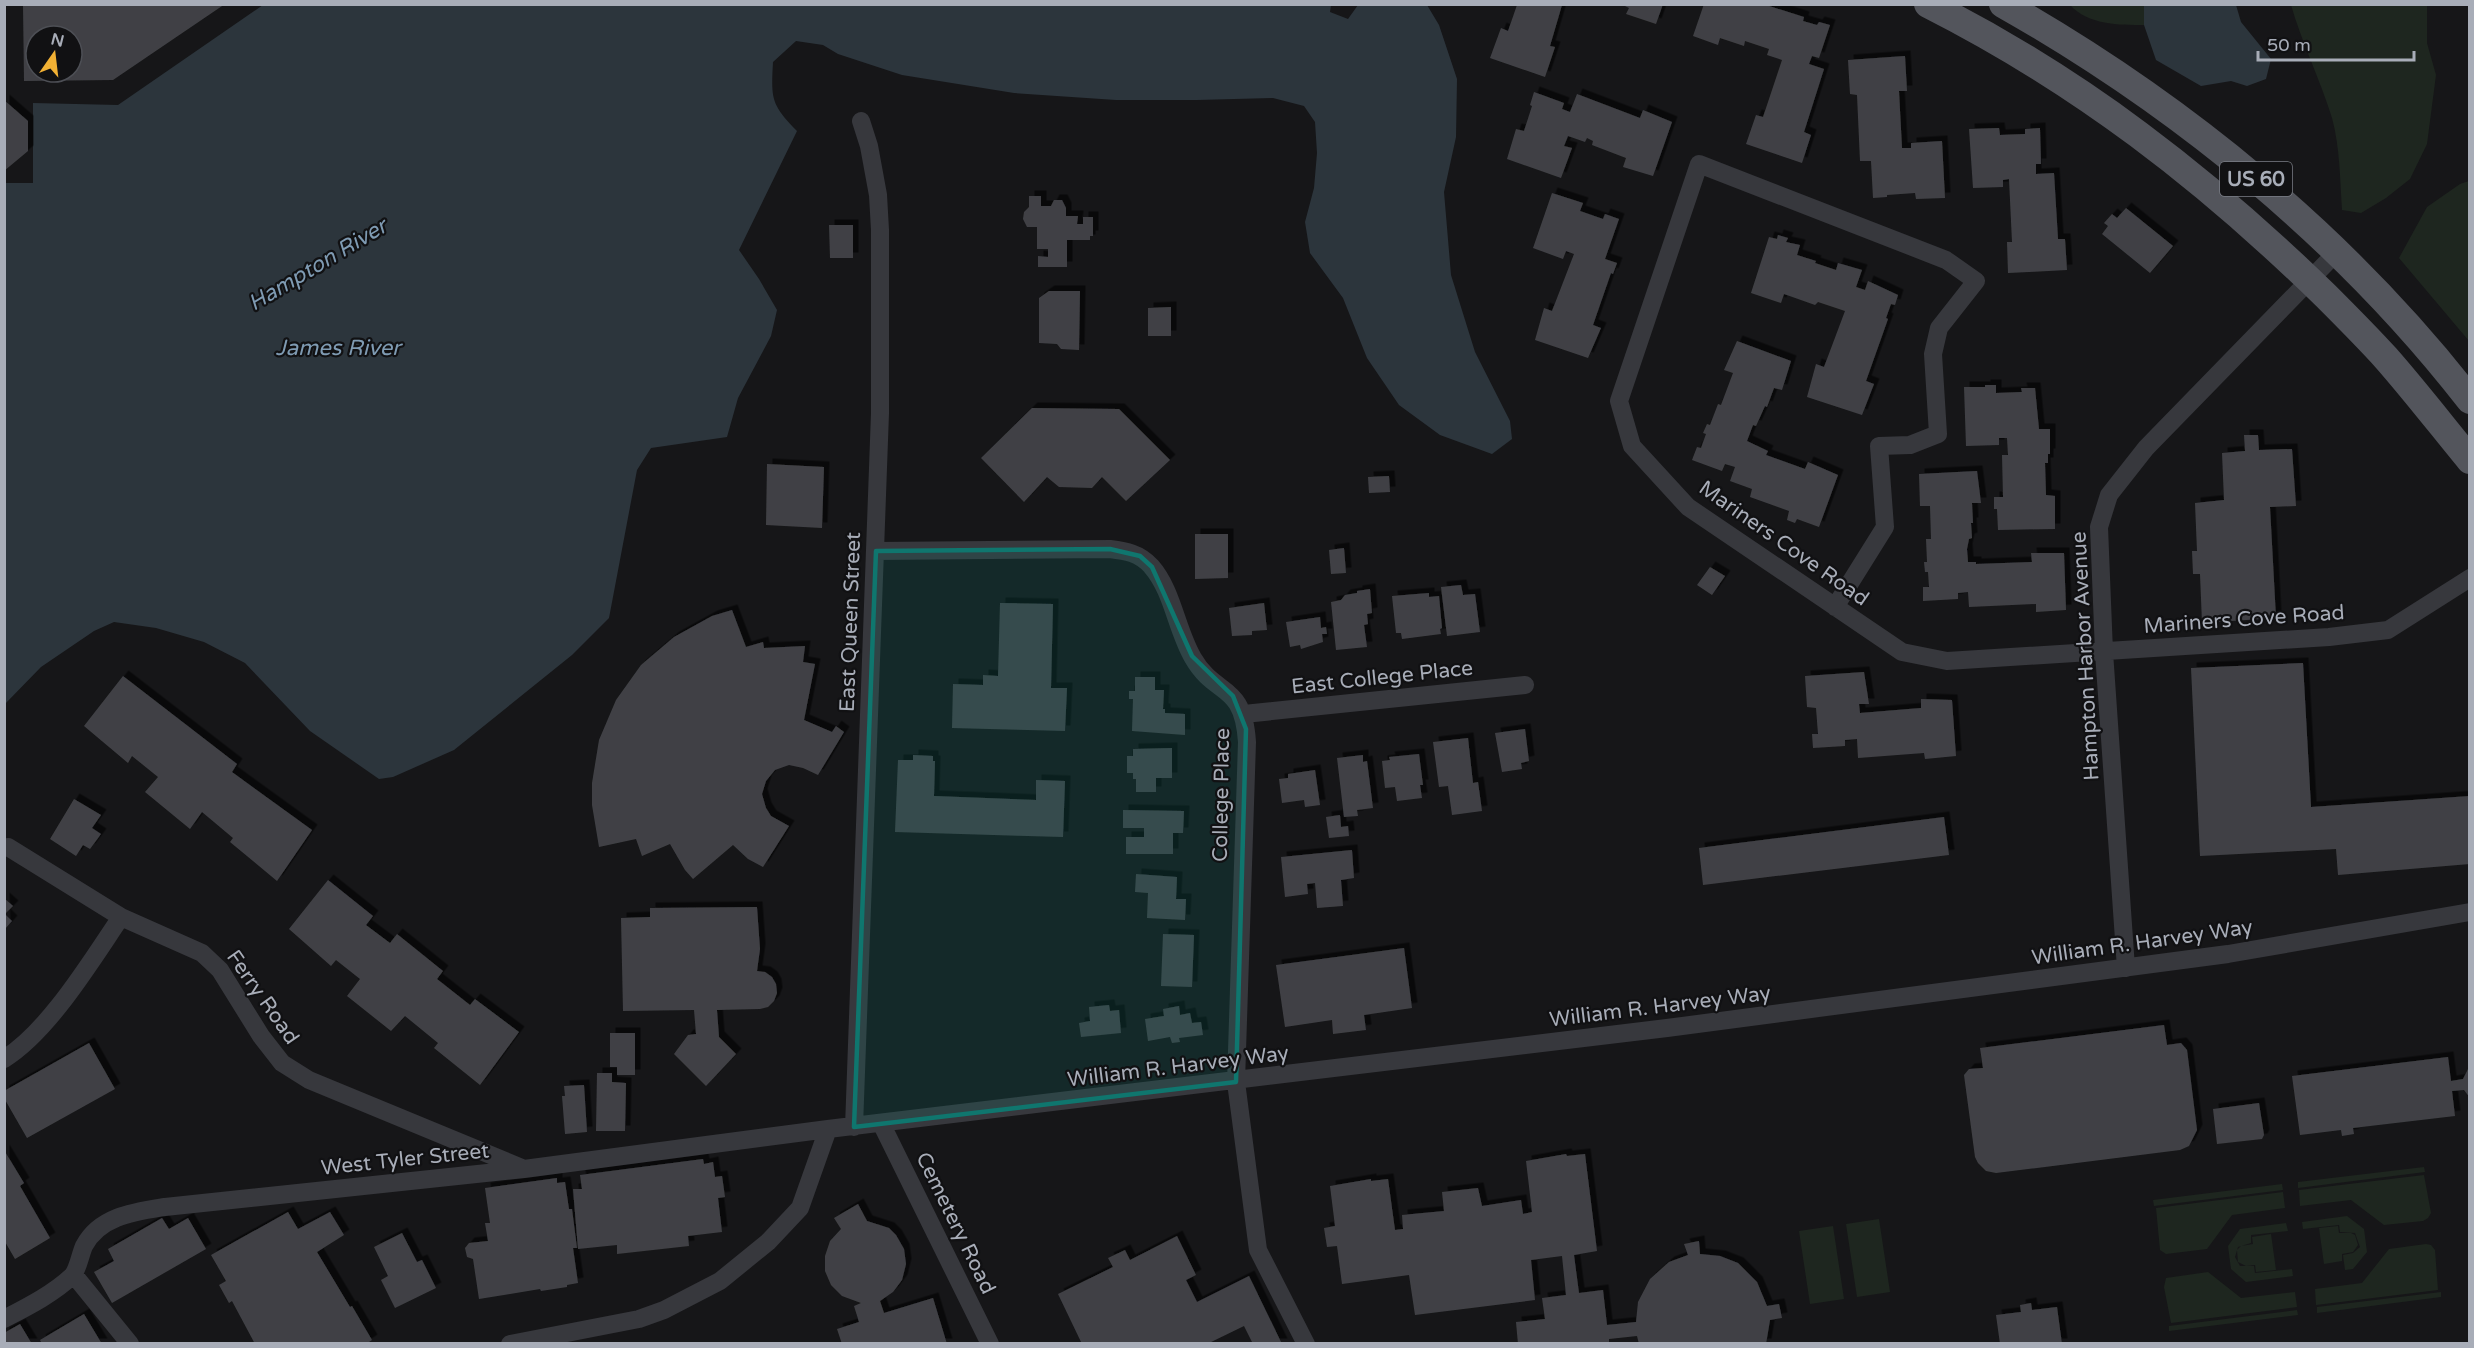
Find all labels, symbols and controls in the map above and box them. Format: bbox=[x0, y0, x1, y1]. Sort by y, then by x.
north arrow bbox=[24, 24, 84, 84]
scale bar bbox=[2258, 24, 2414, 62]
text: N bbox=[49, 29, 66, 52]
text: 50 m bbox=[2267, 34, 2311, 56]
road number: US 60 bbox=[2220, 162, 2292, 196]
water label: Hampton River bbox=[243, 212, 394, 316]
water label: James River bbox=[275, 335, 403, 361]
street label: Mariners Cove Road bbox=[1694, 475, 1873, 611]
street label: Hampton Harbor Avenue bbox=[2066, 531, 2105, 781]
street label: East Queen Street bbox=[835, 532, 866, 713]
street label: Mariners Cove Road bbox=[2143, 600, 2345, 639]
street label: East College Place bbox=[1290, 656, 1474, 699]
street label: College Place bbox=[1208, 728, 1235, 862]
street label: William R. Harvey Way bbox=[2030, 915, 2254, 970]
street label: Ferry Road bbox=[221, 945, 304, 1049]
street label: William R. Harvey Way bbox=[1548, 981, 1772, 1032]
street label: William R. Harvey Way bbox=[1066, 1041, 1290, 1092]
street label: West Tyler Street bbox=[320, 1138, 490, 1181]
street label: Cemetery Road bbox=[910, 1148, 1001, 1298]

